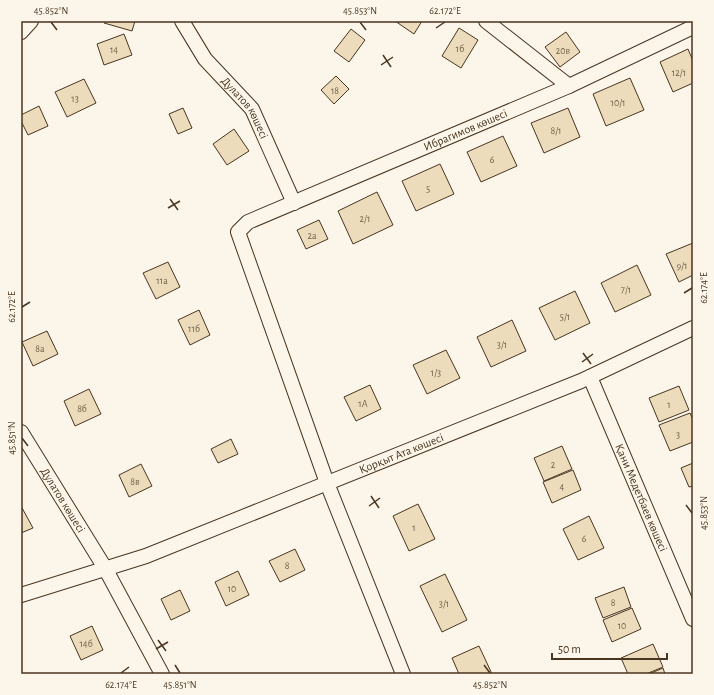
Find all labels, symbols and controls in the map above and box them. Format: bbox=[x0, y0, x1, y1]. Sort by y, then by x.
text: 45.852°N bbox=[34, 6, 68, 16]
text: 45.853°N bbox=[343, 6, 377, 16]
text: 62.172°E bbox=[429, 6, 461, 16]
house number: 1б bbox=[456, 44, 464, 54]
house number: 14 bbox=[110, 45, 118, 55]
house number: 20в bbox=[556, 46, 571, 56]
house number: 12/1 bbox=[672, 68, 686, 78]
street label: Дулатов көшесі bbox=[219, 74, 270, 140]
house number: 18 bbox=[331, 86, 339, 96]
house number: 13 bbox=[71, 94, 79, 104]
house number: 10/1 bbox=[610, 98, 626, 108]
street label: Ибрагимов көшесі bbox=[422, 107, 509, 153]
house number: 8/1 bbox=[550, 126, 562, 136]
house number: 6 bbox=[490, 155, 495, 165]
house number: 5 bbox=[426, 184, 430, 194]
house number: 2/1 bbox=[360, 214, 370, 224]
house number: 2а bbox=[307, 231, 317, 241]
house number: 9/1 bbox=[676, 261, 688, 271]
text: 62.174°E bbox=[699, 272, 709, 304]
house number: 11а bbox=[156, 276, 168, 286]
house number: 7/1 bbox=[621, 285, 631, 295]
text: 62.172°E bbox=[7, 291, 17, 323]
house number: 5/1 bbox=[560, 312, 570, 322]
house number: 11б bbox=[188, 324, 200, 334]
house number: 3/1 bbox=[497, 340, 507, 350]
house number: 8а bbox=[35, 344, 45, 354]
house number: 1/3 bbox=[431, 368, 441, 378]
house number: 1А bbox=[358, 399, 368, 409]
house number: 1 bbox=[667, 400, 671, 410]
house number: 8б bbox=[77, 404, 87, 414]
text: 45.851°N bbox=[7, 421, 17, 455]
house number: 3 bbox=[676, 430, 680, 440]
street label: Қорқыт Ата көшесі bbox=[357, 431, 445, 476]
street label: Қани Медетбаев көшесі bbox=[613, 442, 670, 553]
house number: 2 bbox=[551, 460, 556, 470]
street label: Дулатов көшесі bbox=[39, 466, 87, 535]
house number: 8в bbox=[130, 477, 140, 487]
house number: 4 bbox=[560, 482, 565, 492]
text: 45.853°N bbox=[699, 496, 709, 530]
house number: 1 bbox=[412, 523, 416, 533]
house number: 6 bbox=[582, 534, 587, 544]
house number: 8 bbox=[285, 561, 290, 571]
house number: 10 bbox=[228, 584, 236, 594]
house number: 8 bbox=[611, 598, 616, 608]
house number: 3/1 bbox=[439, 599, 449, 609]
house number: 10 bbox=[618, 621, 626, 631]
scale bar bbox=[552, 635, 667, 661]
house number: 14б bbox=[79, 639, 93, 649]
text: 50 m bbox=[558, 643, 581, 655]
text: 62.174°E bbox=[105, 680, 137, 690]
text: 45.851°N bbox=[163, 680, 197, 690]
text: 45.852°N bbox=[473, 680, 507, 690]

